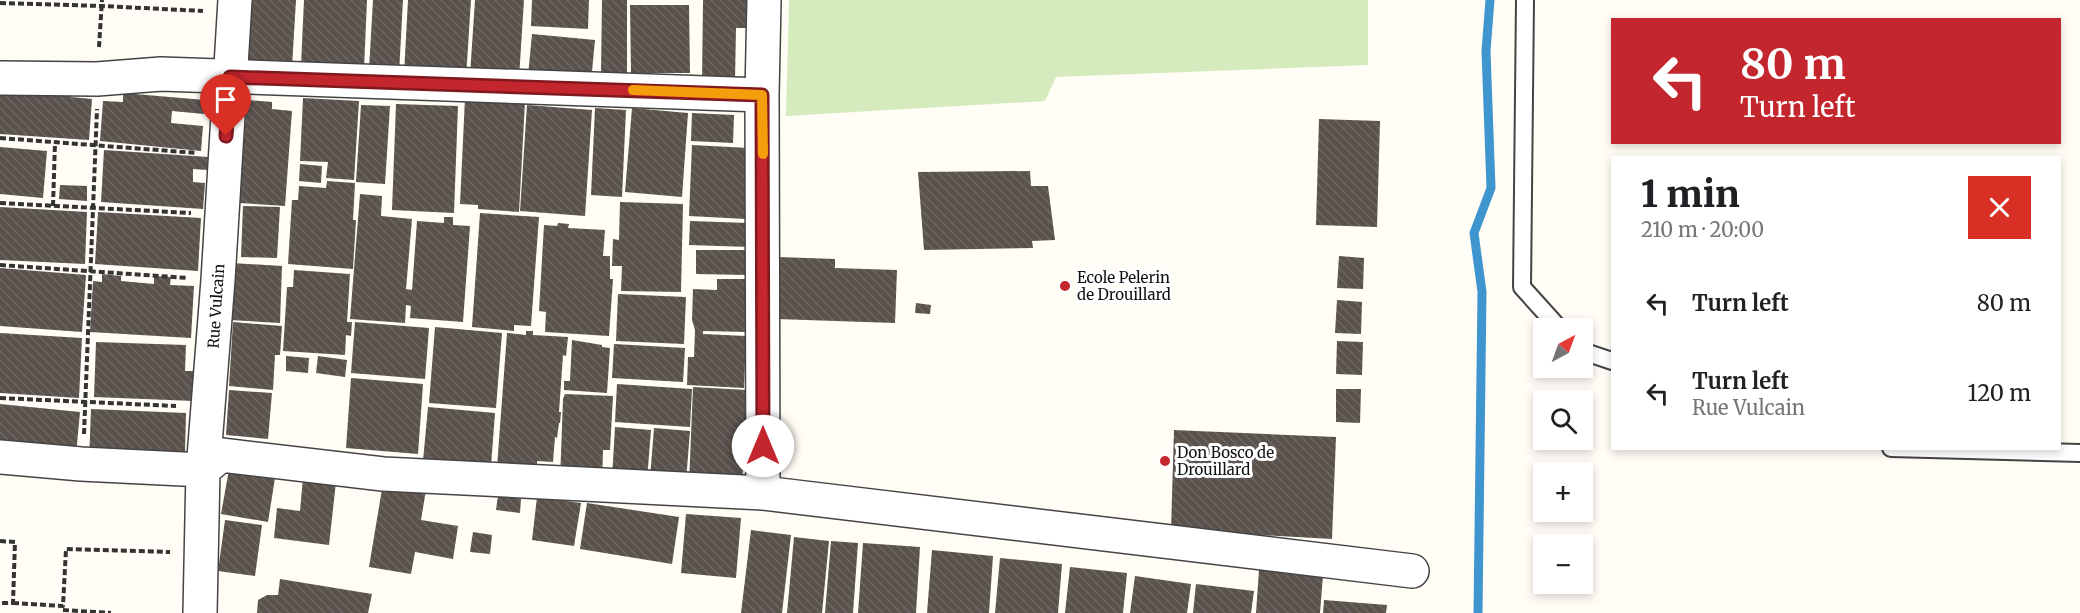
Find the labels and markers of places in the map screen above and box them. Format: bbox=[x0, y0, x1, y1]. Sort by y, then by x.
pin bbox=[200, 74, 251, 136]
place label: Ecole Pelerin de Drouillard bbox=[1077, 268, 1171, 304]
marker: Ecole Pelerin de Drouillard bbox=[1058, 279, 1072, 293]
place label: Don Bosco de Drouillard bbox=[1177, 443, 1274, 479]
marker: Don Bosco de Drouillard bbox=[1158, 454, 1172, 468]

